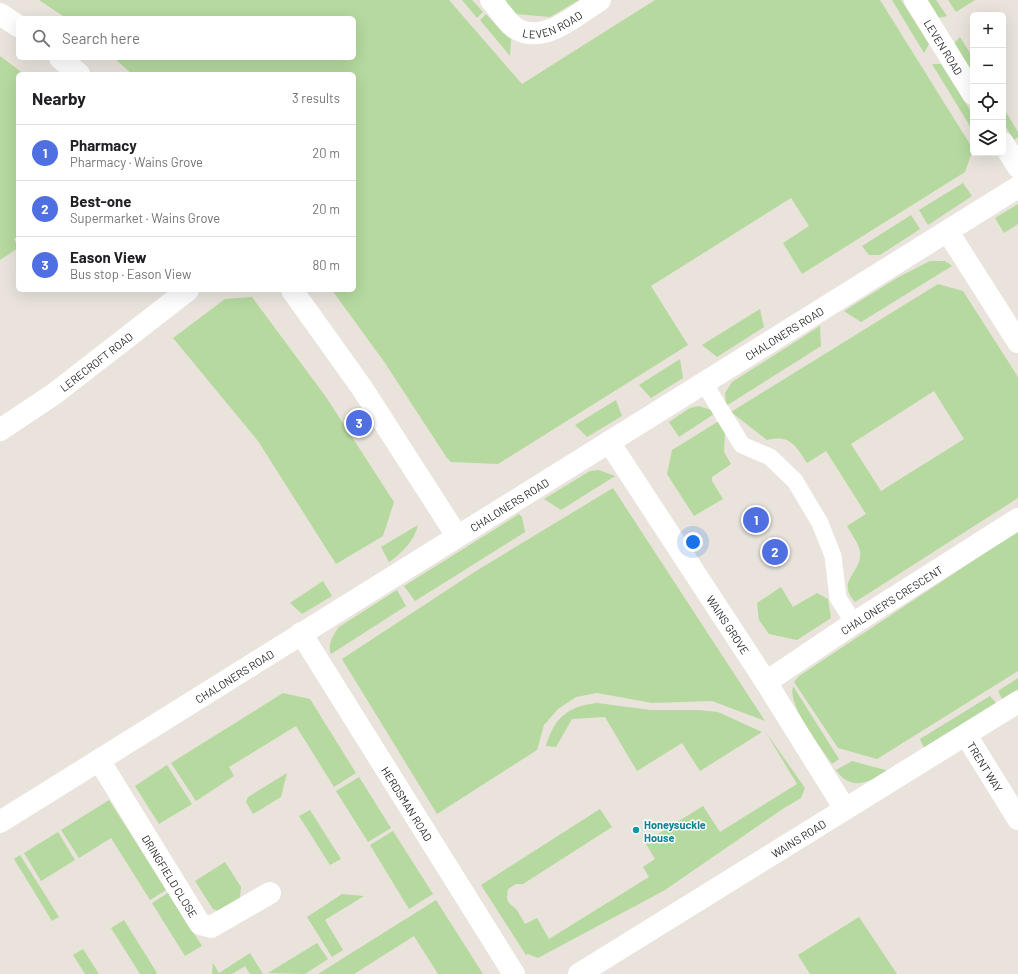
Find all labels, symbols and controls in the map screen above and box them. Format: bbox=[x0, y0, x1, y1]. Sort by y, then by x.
street label: LEVEN ROAD bbox=[521, 8, 584, 40]
map controls bbox=[970, 12, 1006, 156]
button: + bbox=[970, 12, 1006, 48]
search box bbox=[16, 16, 356, 60]
street label: LEVEN ROAD bbox=[922, 17, 966, 77]
icon: search bbox=[30, 27, 52, 49]
text: Search here bbox=[62, 29, 140, 47]
button: − bbox=[970, 48, 1006, 84]
button: locate bbox=[970, 84, 1006, 120]
text: Nearby bbox=[32, 88, 86, 108]
text: 3 results bbox=[292, 90, 340, 106]
button: layers bbox=[970, 120, 1006, 156]
text: Pharmacy bbox=[70, 136, 137, 154]
text: 1 bbox=[43, 145, 47, 161]
text: 20 m bbox=[312, 145, 340, 161]
text: Pharmacy · Wains Grove bbox=[70, 154, 203, 170]
text: Best-one bbox=[70, 192, 131, 210]
text: 2 bbox=[41, 201, 49, 217]
text: 20 m bbox=[312, 201, 340, 217]
text: Supermarket · Wains Grove bbox=[70, 210, 220, 226]
text: Eason View bbox=[70, 248, 146, 266]
text: 3 bbox=[41, 257, 49, 273]
text: 80 m bbox=[313, 257, 340, 273]
text: Bus stop · Eason View bbox=[70, 266, 191, 282]
street label: CHALONERS ROAD bbox=[742, 304, 826, 362]
street label: LERECROFT ROAD bbox=[57, 329, 135, 394]
pin: 3 bbox=[346, 408, 372, 438]
street label: CHALONERS ROAD bbox=[467, 475, 551, 534]
pin: 1 bbox=[743, 505, 769, 535]
your location bbox=[683, 532, 703, 552]
pin: 2 bbox=[762, 537, 788, 567]
street label: CHALONER'S CRESCENT bbox=[838, 562, 945, 637]
street label: WAINS GROVE bbox=[704, 593, 752, 657]
street label: CHALONERS ROAD bbox=[193, 646, 276, 705]
street label: TRENT WAY bbox=[965, 739, 1006, 794]
street label: HERDSMAN ROAD bbox=[379, 764, 436, 843]
street label: WAINS ROAD bbox=[769, 816, 828, 860]
place label: Honeysuckle House bbox=[644, 818, 706, 844]
marker: Honeysuckle House bbox=[631, 825, 641, 835]
street label: DRINGFIELD CLOSE bbox=[140, 832, 201, 920]

